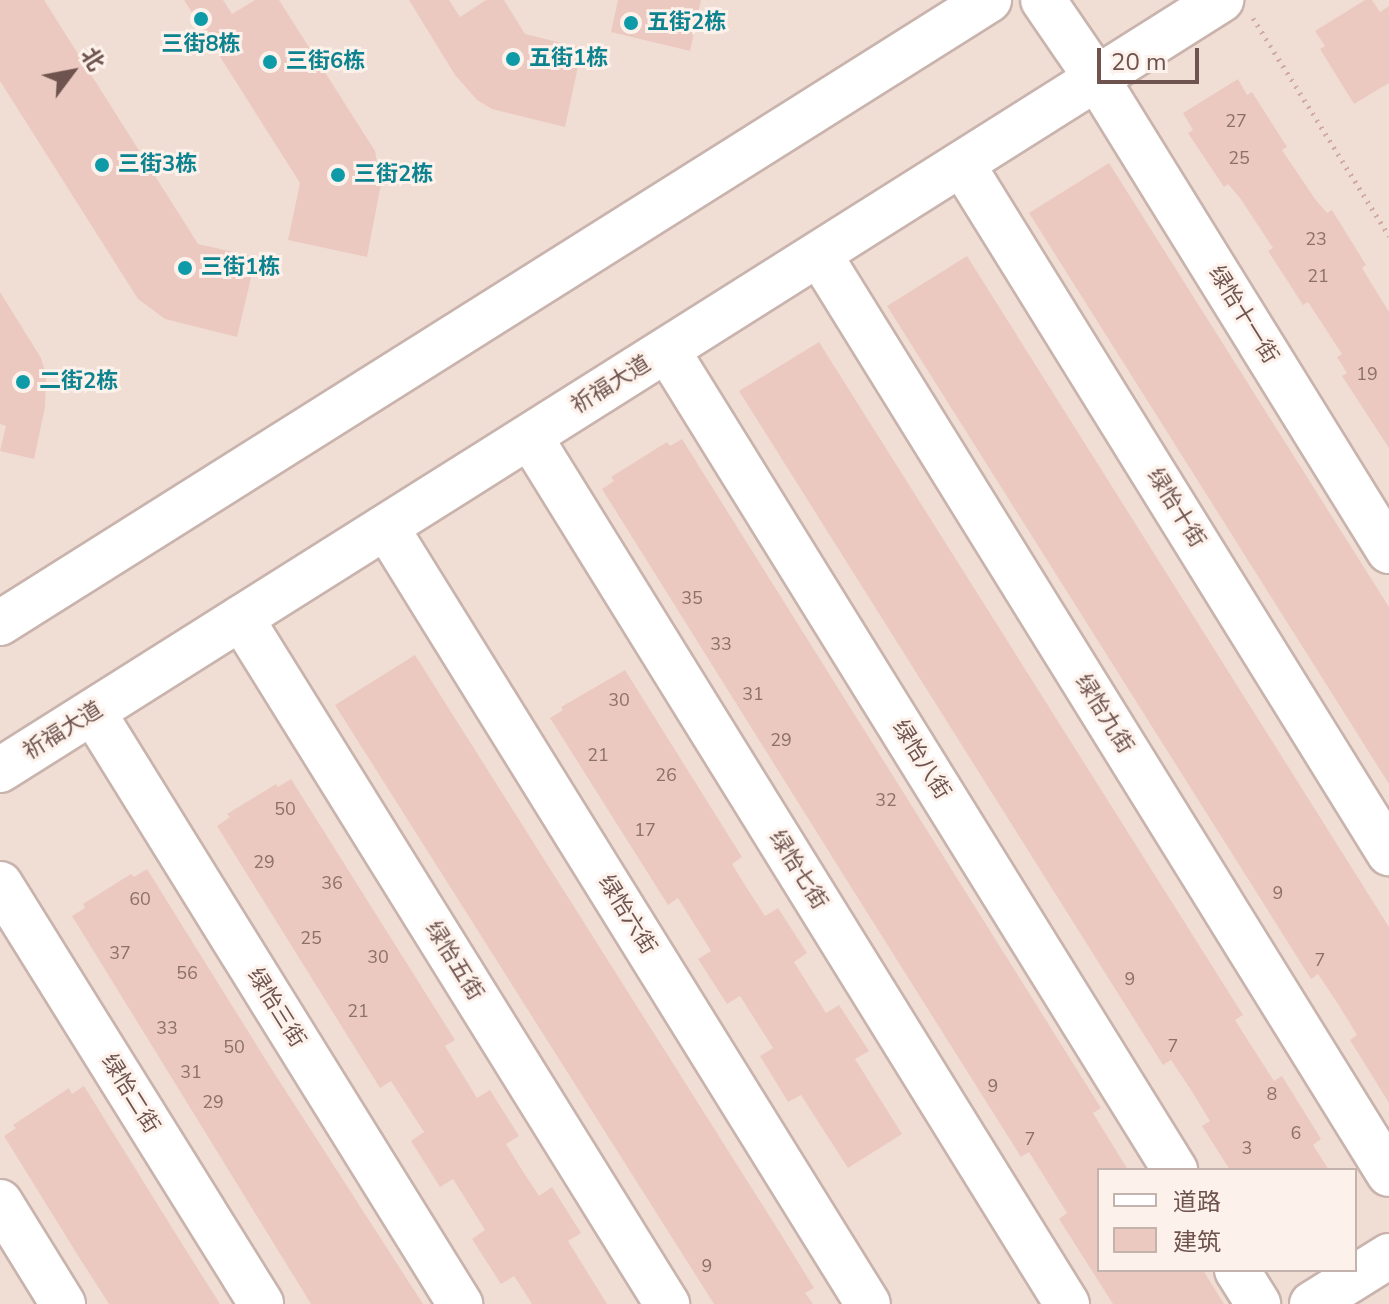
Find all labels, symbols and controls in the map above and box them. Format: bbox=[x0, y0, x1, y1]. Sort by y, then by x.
marker: 三街8栋 bbox=[192, 10, 210, 28]
place label: 五街2栋 bbox=[647, 10, 726, 36]
marker: 五街2栋 bbox=[622, 14, 640, 32]
north arrow bbox=[32, 32, 112, 112]
place label: 三街8栋 bbox=[161, 32, 241, 58]
scale bar bbox=[1101, 32, 1203, 82]
text: 北 bbox=[74, 42, 111, 77]
place label: 五街1栋 bbox=[529, 46, 608, 72]
text: 20 m bbox=[1111, 46, 1167, 78]
place label: 三街6栋 bbox=[286, 49, 365, 75]
marker: 五街1栋 bbox=[504, 50, 522, 68]
marker: 三街6栋 bbox=[261, 53, 279, 71]
house number: 27 bbox=[1225, 110, 1247, 132]
house number: 25 bbox=[1228, 147, 1250, 169]
place label: 三街3栋 bbox=[118, 152, 197, 178]
marker: 三街3栋 bbox=[93, 156, 111, 174]
place label: 三街2栋 bbox=[354, 162, 433, 188]
marker: 三街2栋 bbox=[329, 166, 347, 184]
house number: 23 bbox=[1305, 228, 1327, 250]
place label: 三街1栋 bbox=[201, 255, 280, 281]
marker: 三街1栋 bbox=[176, 259, 194, 277]
street label: 绿怡十一街 bbox=[1203, 261, 1283, 369]
house number: 21 bbox=[1307, 265, 1329, 287]
street label: 祈福大道 bbox=[567, 350, 655, 420]
house number: 19 bbox=[1356, 363, 1378, 385]
place label: 二街2栋 bbox=[39, 369, 118, 395]
marker: 二街2栋 bbox=[14, 373, 32, 391]
street label: 绿怡十街 bbox=[1141, 464, 1211, 552]
house number: 35 bbox=[681, 587, 703, 609]
house number: 33 bbox=[710, 633, 732, 655]
street label: 绿怡九街 bbox=[1069, 670, 1139, 758]
house number: 31 bbox=[742, 683, 764, 705]
house number: 30 bbox=[608, 689, 630, 711]
street label: 祈福大道 bbox=[19, 696, 107, 766]
street label: 绿怡八街 bbox=[886, 716, 956, 804]
house number: 29 bbox=[770, 729, 792, 751]
house number: 21 bbox=[587, 744, 609, 766]
house number: 26 bbox=[655, 764, 677, 786]
house number: 32 bbox=[875, 789, 897, 811]
house number: 50 bbox=[274, 798, 296, 820]
house number: 17 bbox=[634, 819, 656, 841]
street label: 绿怡七街 bbox=[763, 826, 833, 914]
house number: 29 bbox=[253, 851, 275, 873]
street label: 绿怡六街 bbox=[592, 871, 662, 959]
house number: 36 bbox=[321, 872, 343, 894]
house number: 9 bbox=[1273, 882, 1283, 904]
house number: 60 bbox=[129, 888, 151, 910]
street label: 绿怡五街 bbox=[419, 917, 489, 1005]
house number: 25 bbox=[300, 927, 322, 949]
house number: 37 bbox=[109, 942, 131, 964]
house number: 30 bbox=[367, 946, 389, 968]
house number: 7 bbox=[1315, 949, 1325, 971]
house number: 56 bbox=[176, 962, 198, 984]
street label: 绿怡三街 bbox=[241, 964, 311, 1052]
house number: 9 bbox=[1125, 968, 1135, 990]
house number: 21 bbox=[347, 1000, 369, 1022]
house number: 33 bbox=[156, 1017, 178, 1039]
house number: 7 bbox=[1168, 1035, 1178, 1057]
house number: 50 bbox=[223, 1036, 245, 1058]
street label: 绿怡二街 bbox=[95, 1050, 165, 1138]
house number: 31 bbox=[180, 1061, 202, 1083]
house number: 9 bbox=[988, 1075, 998, 1097]
house number: 8 bbox=[1267, 1083, 1277, 1105]
house number: 29 bbox=[202, 1091, 224, 1113]
house number: 6 bbox=[1291, 1122, 1301, 1144]
house number: 7 bbox=[1025, 1128, 1035, 1150]
house number: 3 bbox=[1242, 1137, 1252, 1159]
legend bbox=[1097, 1168, 1357, 1272]
text: 道路 bbox=[1173, 1186, 1221, 1218]
text: 建筑 bbox=[1173, 1226, 1221, 1258]
house number: 9 bbox=[702, 1255, 712, 1277]

